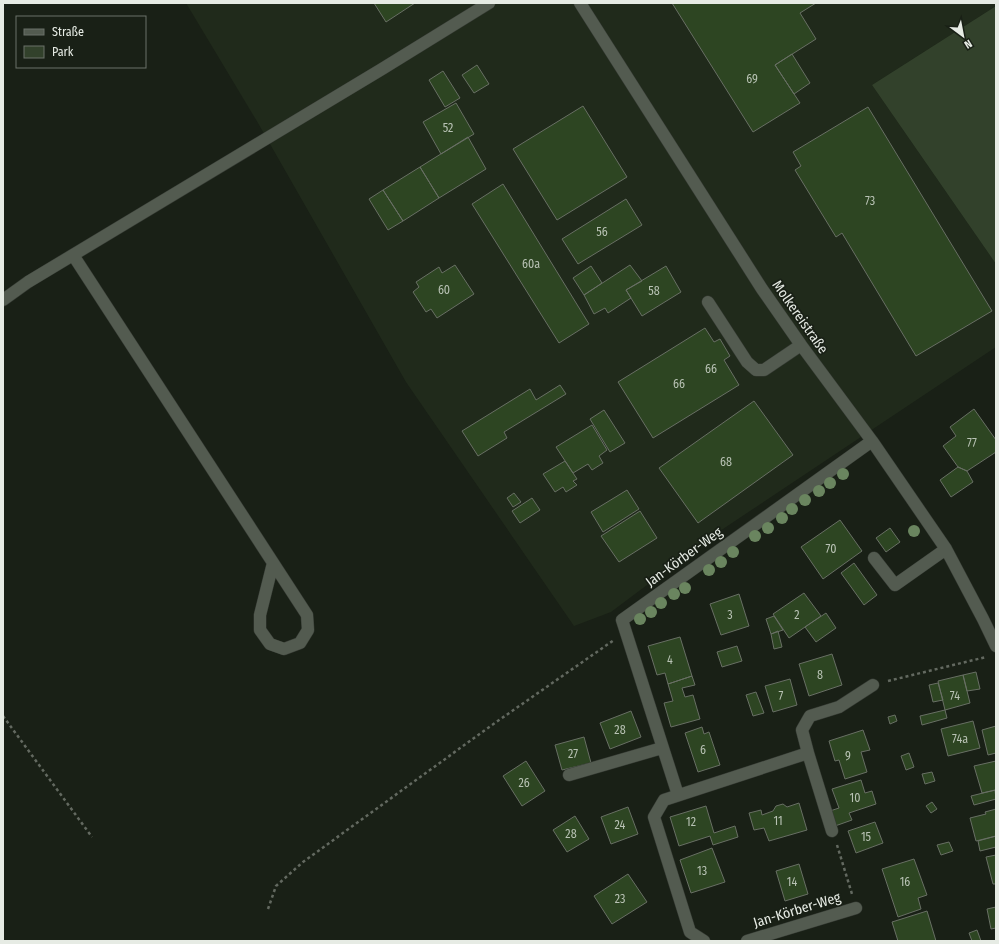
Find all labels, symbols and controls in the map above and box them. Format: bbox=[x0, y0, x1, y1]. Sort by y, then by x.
legend bbox=[16, 16, 146, 68]
north arrow bbox=[943, 16, 983, 56]
text: Straße bbox=[52, 25, 84, 39]
text: N bbox=[962, 37, 974, 51]
text: Park bbox=[52, 45, 74, 59]
house number: 69 bbox=[746, 72, 758, 86]
house number: 52 bbox=[443, 121, 453, 135]
house number: 73 bbox=[865, 194, 875, 208]
house number: 56 bbox=[596, 225, 608, 239]
house number: 60a bbox=[522, 257, 540, 271]
street label: Molkereistraße bbox=[769, 277, 832, 357]
house number: 60 bbox=[438, 283, 450, 297]
house number: 58 bbox=[648, 284, 660, 298]
house number: 66 bbox=[705, 362, 717, 376]
house number: 66 bbox=[673, 377, 685, 391]
house number: 77 bbox=[967, 436, 977, 450]
house number: 68 bbox=[720, 455, 732, 469]
street label: Jan-Körber-Weg bbox=[642, 523, 726, 590]
house number: 70 bbox=[826, 542, 836, 556]
house number: 3 bbox=[727, 608, 733, 622]
house number: 2 bbox=[794, 608, 800, 622]
house number: 4 bbox=[667, 653, 673, 667]
house number: 8 bbox=[817, 668, 823, 682]
house number: 7 bbox=[779, 689, 784, 703]
house number: 74 bbox=[950, 689, 960, 703]
house number: 28 bbox=[614, 723, 626, 737]
house number: 74a bbox=[952, 732, 968, 746]
house number: 6 bbox=[700, 743, 706, 757]
house number: 27 bbox=[568, 747, 578, 761]
house number: 9 bbox=[845, 749, 851, 763]
house number: 26 bbox=[518, 776, 530, 790]
house number: 10 bbox=[850, 791, 860, 805]
house number: 11 bbox=[773, 814, 783, 828]
house number: 12 bbox=[686, 815, 696, 829]
house number: 24 bbox=[615, 818, 626, 832]
house number: 28 bbox=[565, 827, 577, 841]
house number: 15 bbox=[861, 830, 872, 844]
house number: 13 bbox=[697, 864, 707, 878]
house number: 14 bbox=[787, 875, 797, 889]
house number: 16 bbox=[900, 875, 910, 889]
street label: Jan-Körber-Weg bbox=[751, 889, 843, 931]
house number: 23 bbox=[615, 892, 625, 906]

